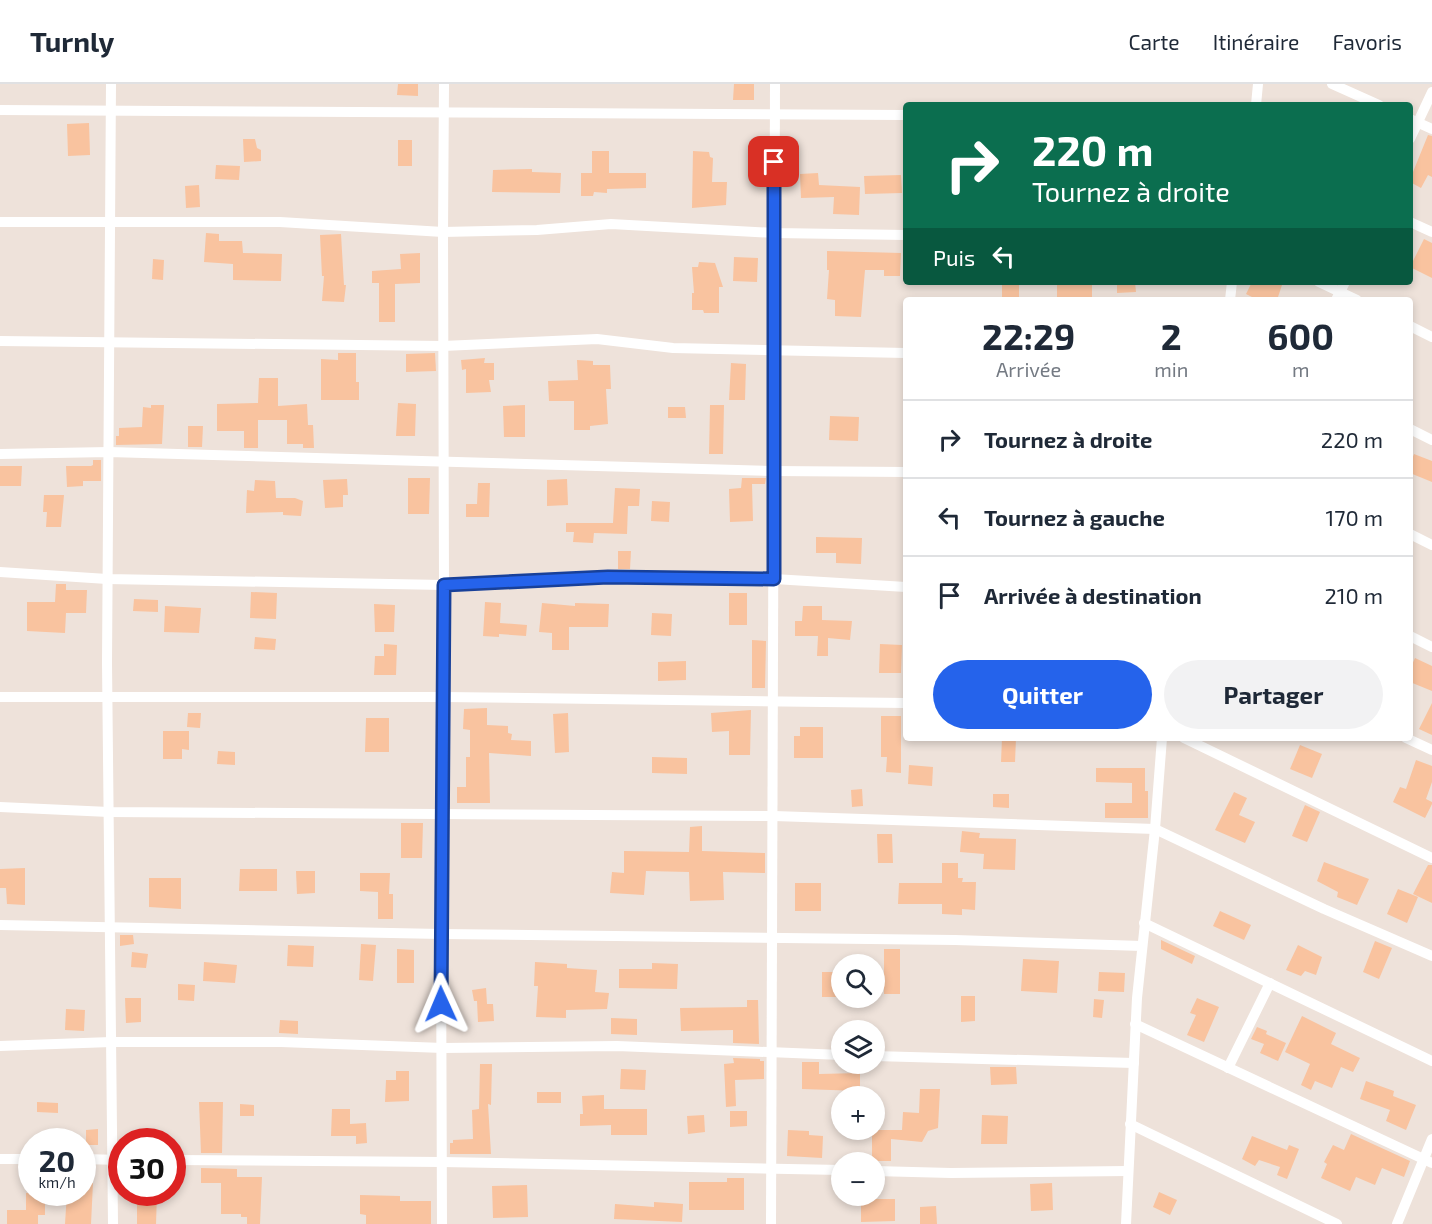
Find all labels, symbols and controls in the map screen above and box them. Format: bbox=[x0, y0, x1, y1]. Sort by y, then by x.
text: Turnly bbox=[30, 24, 114, 58]
text: Carte bbox=[1128, 29, 1180, 54]
text: Itinéraire bbox=[1213, 29, 1299, 54]
text: Favoris bbox=[1332, 29, 1402, 54]
text: 220 m bbox=[1032, 124, 1153, 174]
icon: right bbox=[933, 126, 1011, 204]
pin bbox=[748, 136, 799, 187]
icon: arrive bbox=[757, 145, 790, 178]
text: Tournez à droite bbox=[1032, 175, 1230, 207]
icon: left bbox=[987, 240, 1020, 273]
text: Puis bbox=[933, 244, 975, 270]
text: 22:29 bbox=[982, 314, 1075, 357]
text: 2 bbox=[1161, 314, 1182, 357]
text: 600 bbox=[1267, 314, 1334, 357]
text: Arrivée bbox=[996, 357, 1061, 381]
text: min bbox=[1154, 357, 1188, 381]
text: m bbox=[1292, 357, 1309, 381]
icon: right bbox=[933, 423, 966, 456]
text: Tournez à droite bbox=[984, 426, 1153, 452]
text: 220 m bbox=[1321, 426, 1383, 452]
icon: left bbox=[933, 501, 966, 534]
text: Tournez à gauche bbox=[984, 504, 1165, 530]
text: 170 m bbox=[1326, 504, 1383, 530]
icon: arrive bbox=[933, 579, 966, 612]
text: Arrivée à destination bbox=[984, 582, 1202, 608]
text: 210 m bbox=[1324, 582, 1383, 608]
button: Quitter bbox=[933, 660, 1152, 729]
button: Partager bbox=[1164, 660, 1383, 729]
map controls bbox=[831, 954, 885, 1206]
button: search bbox=[831, 954, 885, 1008]
position arrow bbox=[409, 972, 473, 1036]
button: layers bbox=[831, 1020, 885, 1074]
button: + bbox=[831, 1086, 885, 1140]
speed limit sign: 30 bbox=[108, 1128, 186, 1206]
text: 20 bbox=[39, 1142, 75, 1178]
button: − bbox=[831, 1152, 885, 1206]
text: km/h bbox=[38, 1173, 76, 1191]

